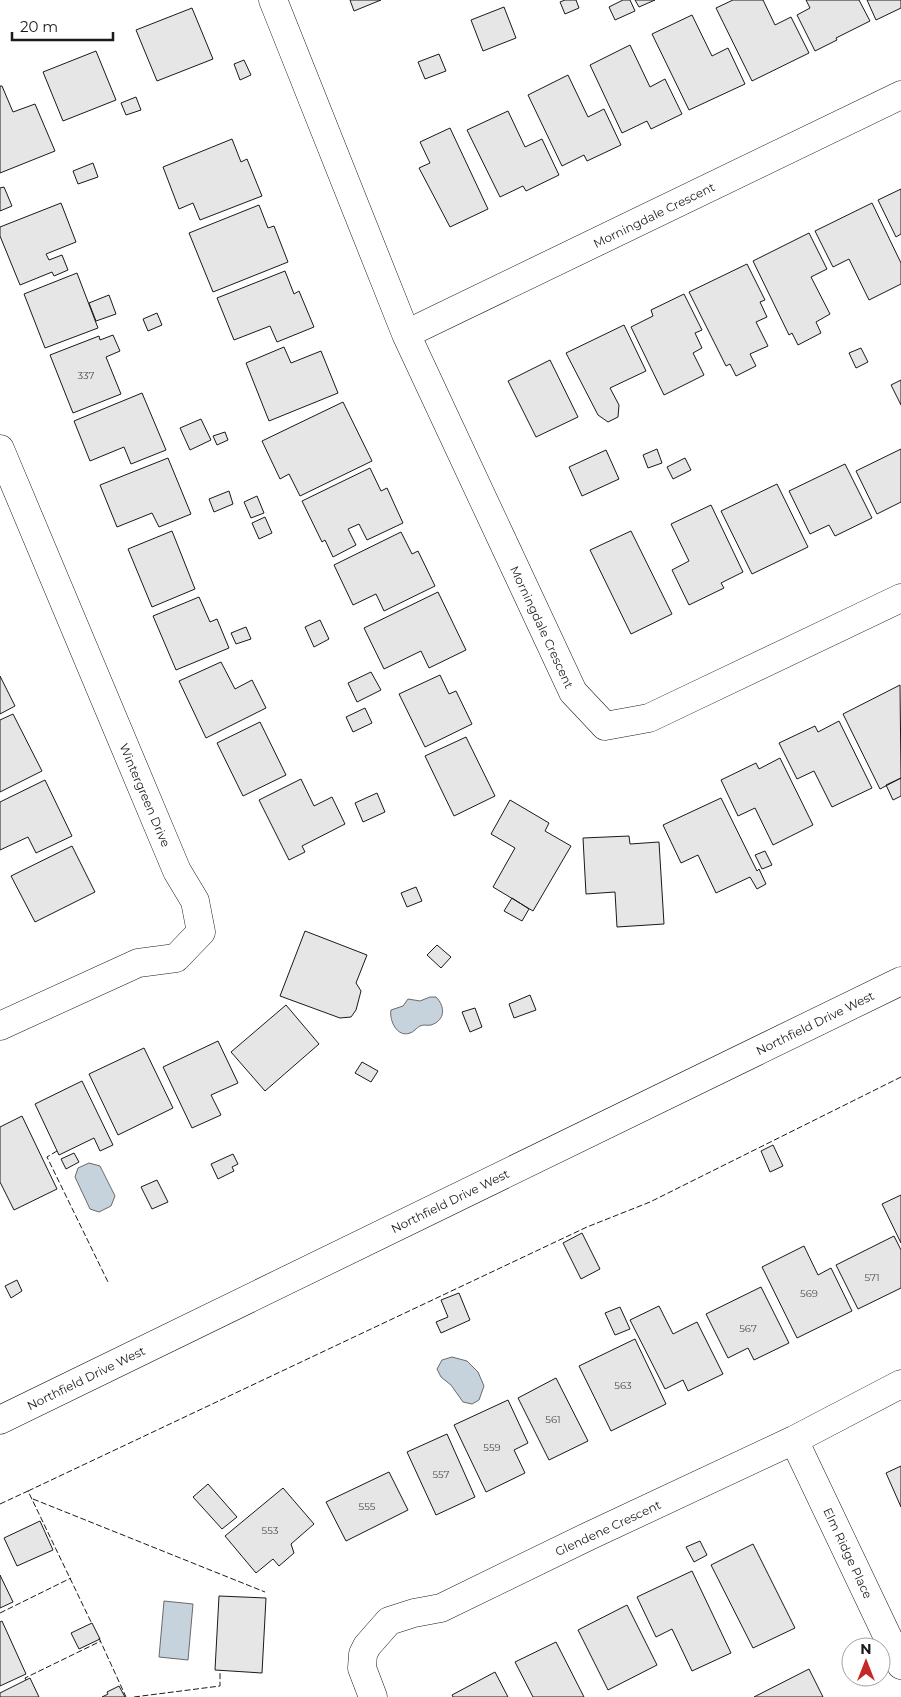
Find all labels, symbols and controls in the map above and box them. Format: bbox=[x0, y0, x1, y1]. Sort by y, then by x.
scale bar bbox=[12, 10, 114, 42]
text: 20 m bbox=[20, 17, 58, 36]
street label: Morningdale Crescent bbox=[591, 179, 717, 251]
house number: 337 bbox=[78, 369, 95, 382]
street label: Morningdale Crescent bbox=[507, 563, 577, 691]
street label: Wintergreen Drive bbox=[116, 741, 174, 849]
street label: Northfield Drive West bbox=[753, 988, 877, 1058]
street label: Northfield Drive West bbox=[388, 1166, 512, 1236]
house number: 571 bbox=[864, 1271, 880, 1284]
house number: 569 bbox=[800, 1287, 818, 1300]
house number: 567 bbox=[739, 1322, 757, 1335]
street label: Northfield Drive West bbox=[24, 1343, 148, 1413]
house number: 563 bbox=[614, 1379, 632, 1392]
house number: 561 bbox=[545, 1413, 561, 1426]
house number: 559 bbox=[483, 1441, 501, 1454]
house number: 557 bbox=[432, 1468, 450, 1481]
street label: Glendene Crescent bbox=[553, 1497, 663, 1559]
house number: 555 bbox=[359, 1500, 376, 1513]
street label: Elm Ridge Place bbox=[820, 1505, 876, 1601]
house number: 553 bbox=[262, 1524, 279, 1537]
north arrow bbox=[841, 1637, 891, 1687]
text: N bbox=[860, 1640, 872, 1658]

